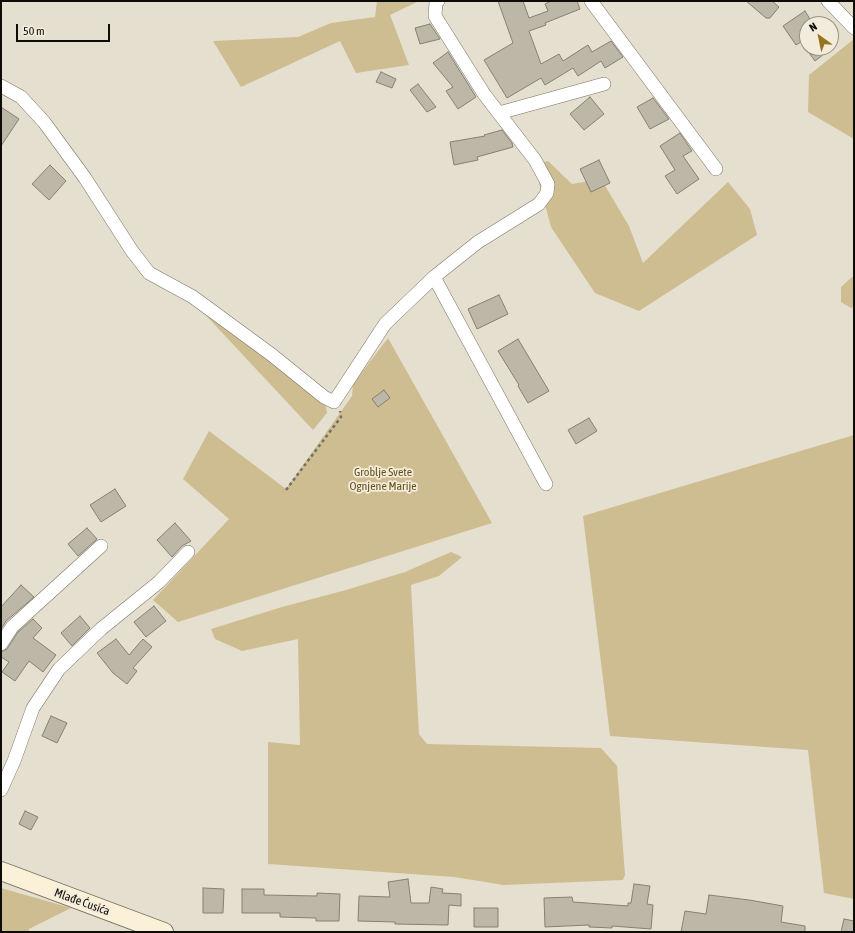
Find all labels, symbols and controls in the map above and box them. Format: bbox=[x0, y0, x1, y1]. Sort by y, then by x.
scale bar bbox=[18, 16, 112, 42]
north arrow bbox=[799, 16, 839, 56]
text: N bbox=[807, 20, 819, 34]
text: 50 m bbox=[23, 24, 45, 38]
park label: Groblje Svete Ognjene Marije bbox=[349, 465, 417, 493]
street label: Mlađe Ćusića bbox=[52, 885, 112, 919]

